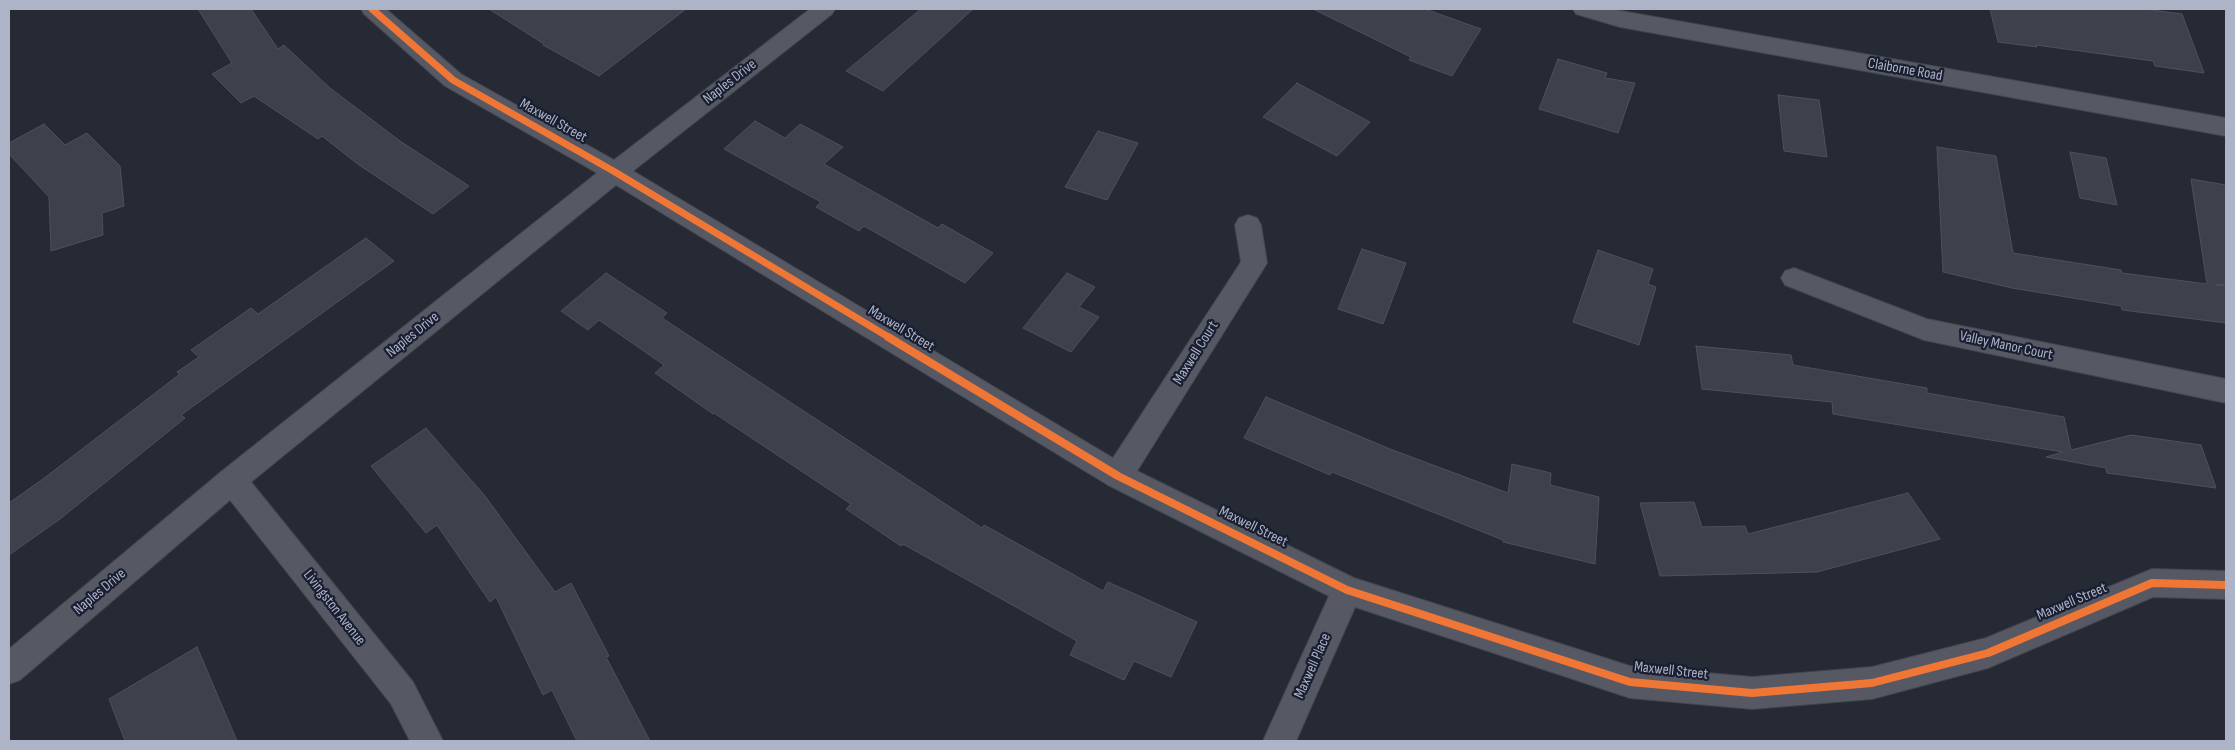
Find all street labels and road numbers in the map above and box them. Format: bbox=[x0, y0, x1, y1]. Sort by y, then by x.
street label: Claiborne Road bbox=[1866, 55, 1944, 85]
street label: Naples Drive bbox=[700, 56, 760, 108]
street label: Maxwell Street bbox=[516, 95, 590, 147]
street label: Maxwell Street bbox=[865, 302, 937, 356]
street label: Naples Drive bbox=[383, 308, 443, 362]
street label: Maxwell Court bbox=[1169, 318, 1223, 388]
street label: Valley Manor Court bbox=[1958, 327, 2054, 365]
street label: Maxwell Street bbox=[1216, 503, 1290, 551]
street label: Naples Drive bbox=[70, 565, 130, 619]
street label: Livingston Avenue bbox=[299, 567, 369, 649]
street label: Maxwell Street bbox=[2034, 579, 2110, 625]
street label: Maxwell Place bbox=[1291, 631, 1335, 701]
street label: Maxwell Street bbox=[1633, 658, 1709, 684]

